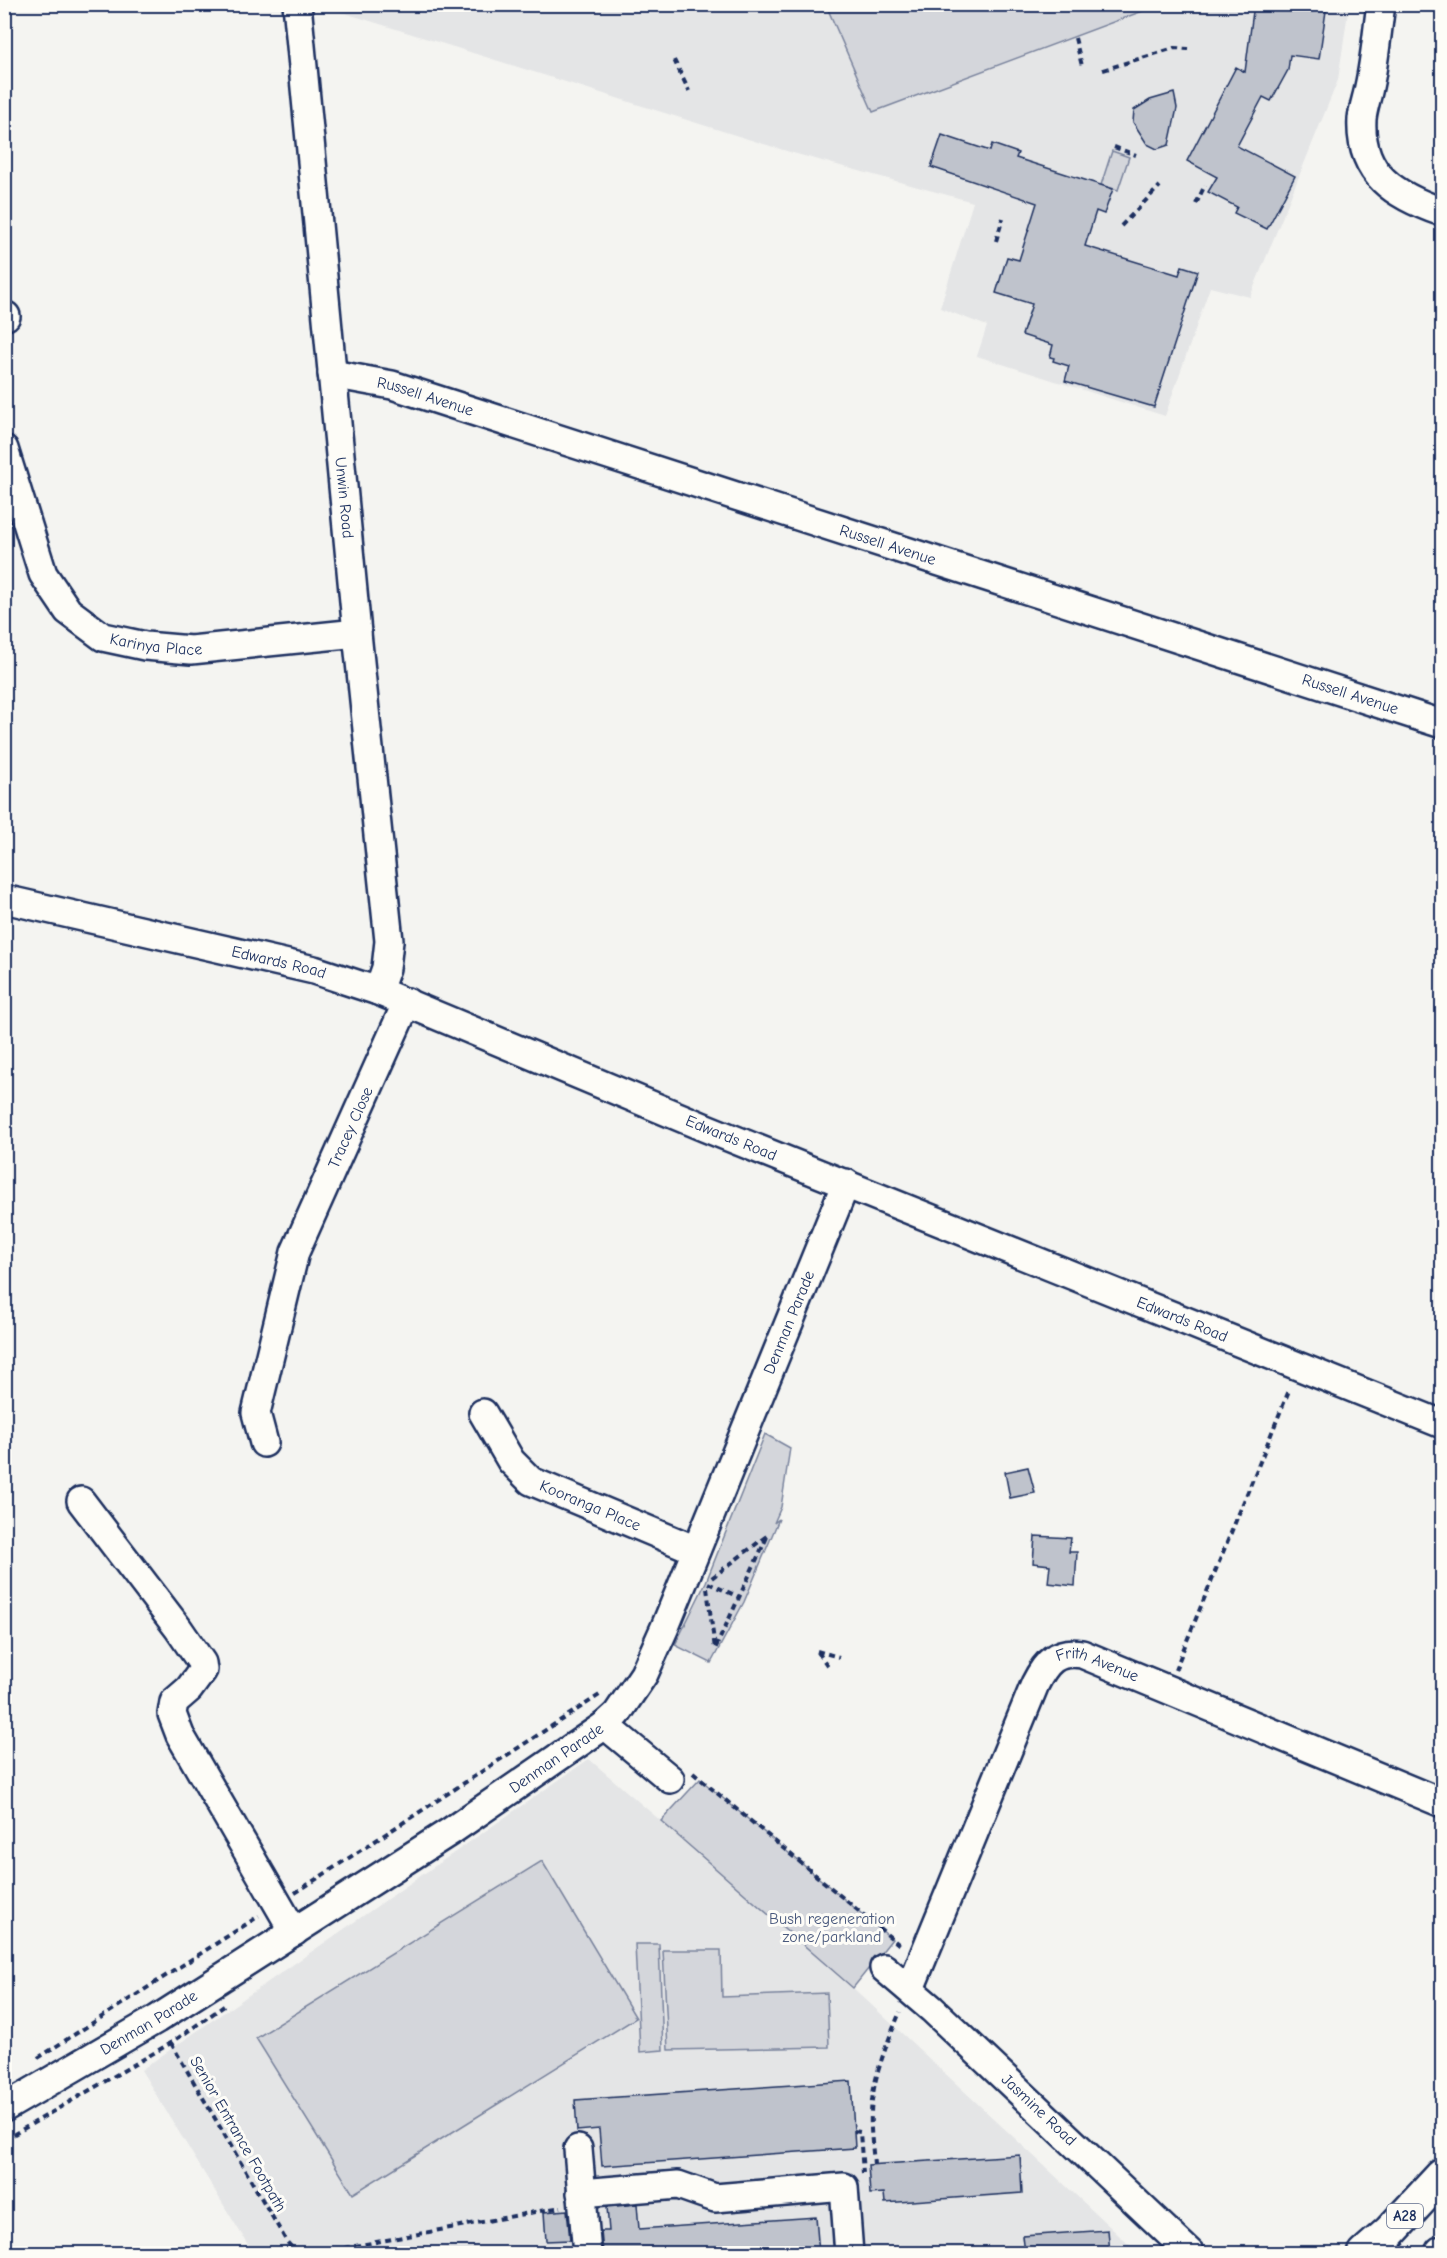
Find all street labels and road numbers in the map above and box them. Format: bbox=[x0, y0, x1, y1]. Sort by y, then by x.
street label: Russell Avenue bbox=[376, 373, 476, 420]
street label: Unwin Road bbox=[331, 456, 357, 539]
street label: Russell Avenue bbox=[837, 521, 938, 569]
street label: Karinya Place bbox=[108, 630, 203, 659]
street label: Russell Avenue bbox=[1300, 670, 1401, 718]
street label: Edwards Road bbox=[230, 942, 328, 982]
street label: Tracey Close bbox=[325, 1084, 377, 1171]
street label: Edwards Road bbox=[683, 1112, 779, 1165]
street label: Denman Parade bbox=[760, 1268, 818, 1377]
street label: Edwards Road bbox=[1134, 1293, 1230, 1346]
street label: Kooranga Place bbox=[537, 1477, 643, 1535]
street label: Frith Avenue bbox=[1053, 1644, 1141, 1685]
street label: Denman Parade bbox=[506, 1720, 607, 1797]
street label: Denman Parade bbox=[97, 1987, 201, 2059]
street label: Senior Entrance Footpath bbox=[186, 2053, 290, 2215]
street label: Jasmine Road bbox=[998, 2070, 1080, 2149]
road number: A28 bbox=[1387, 2204, 1423, 2228]

